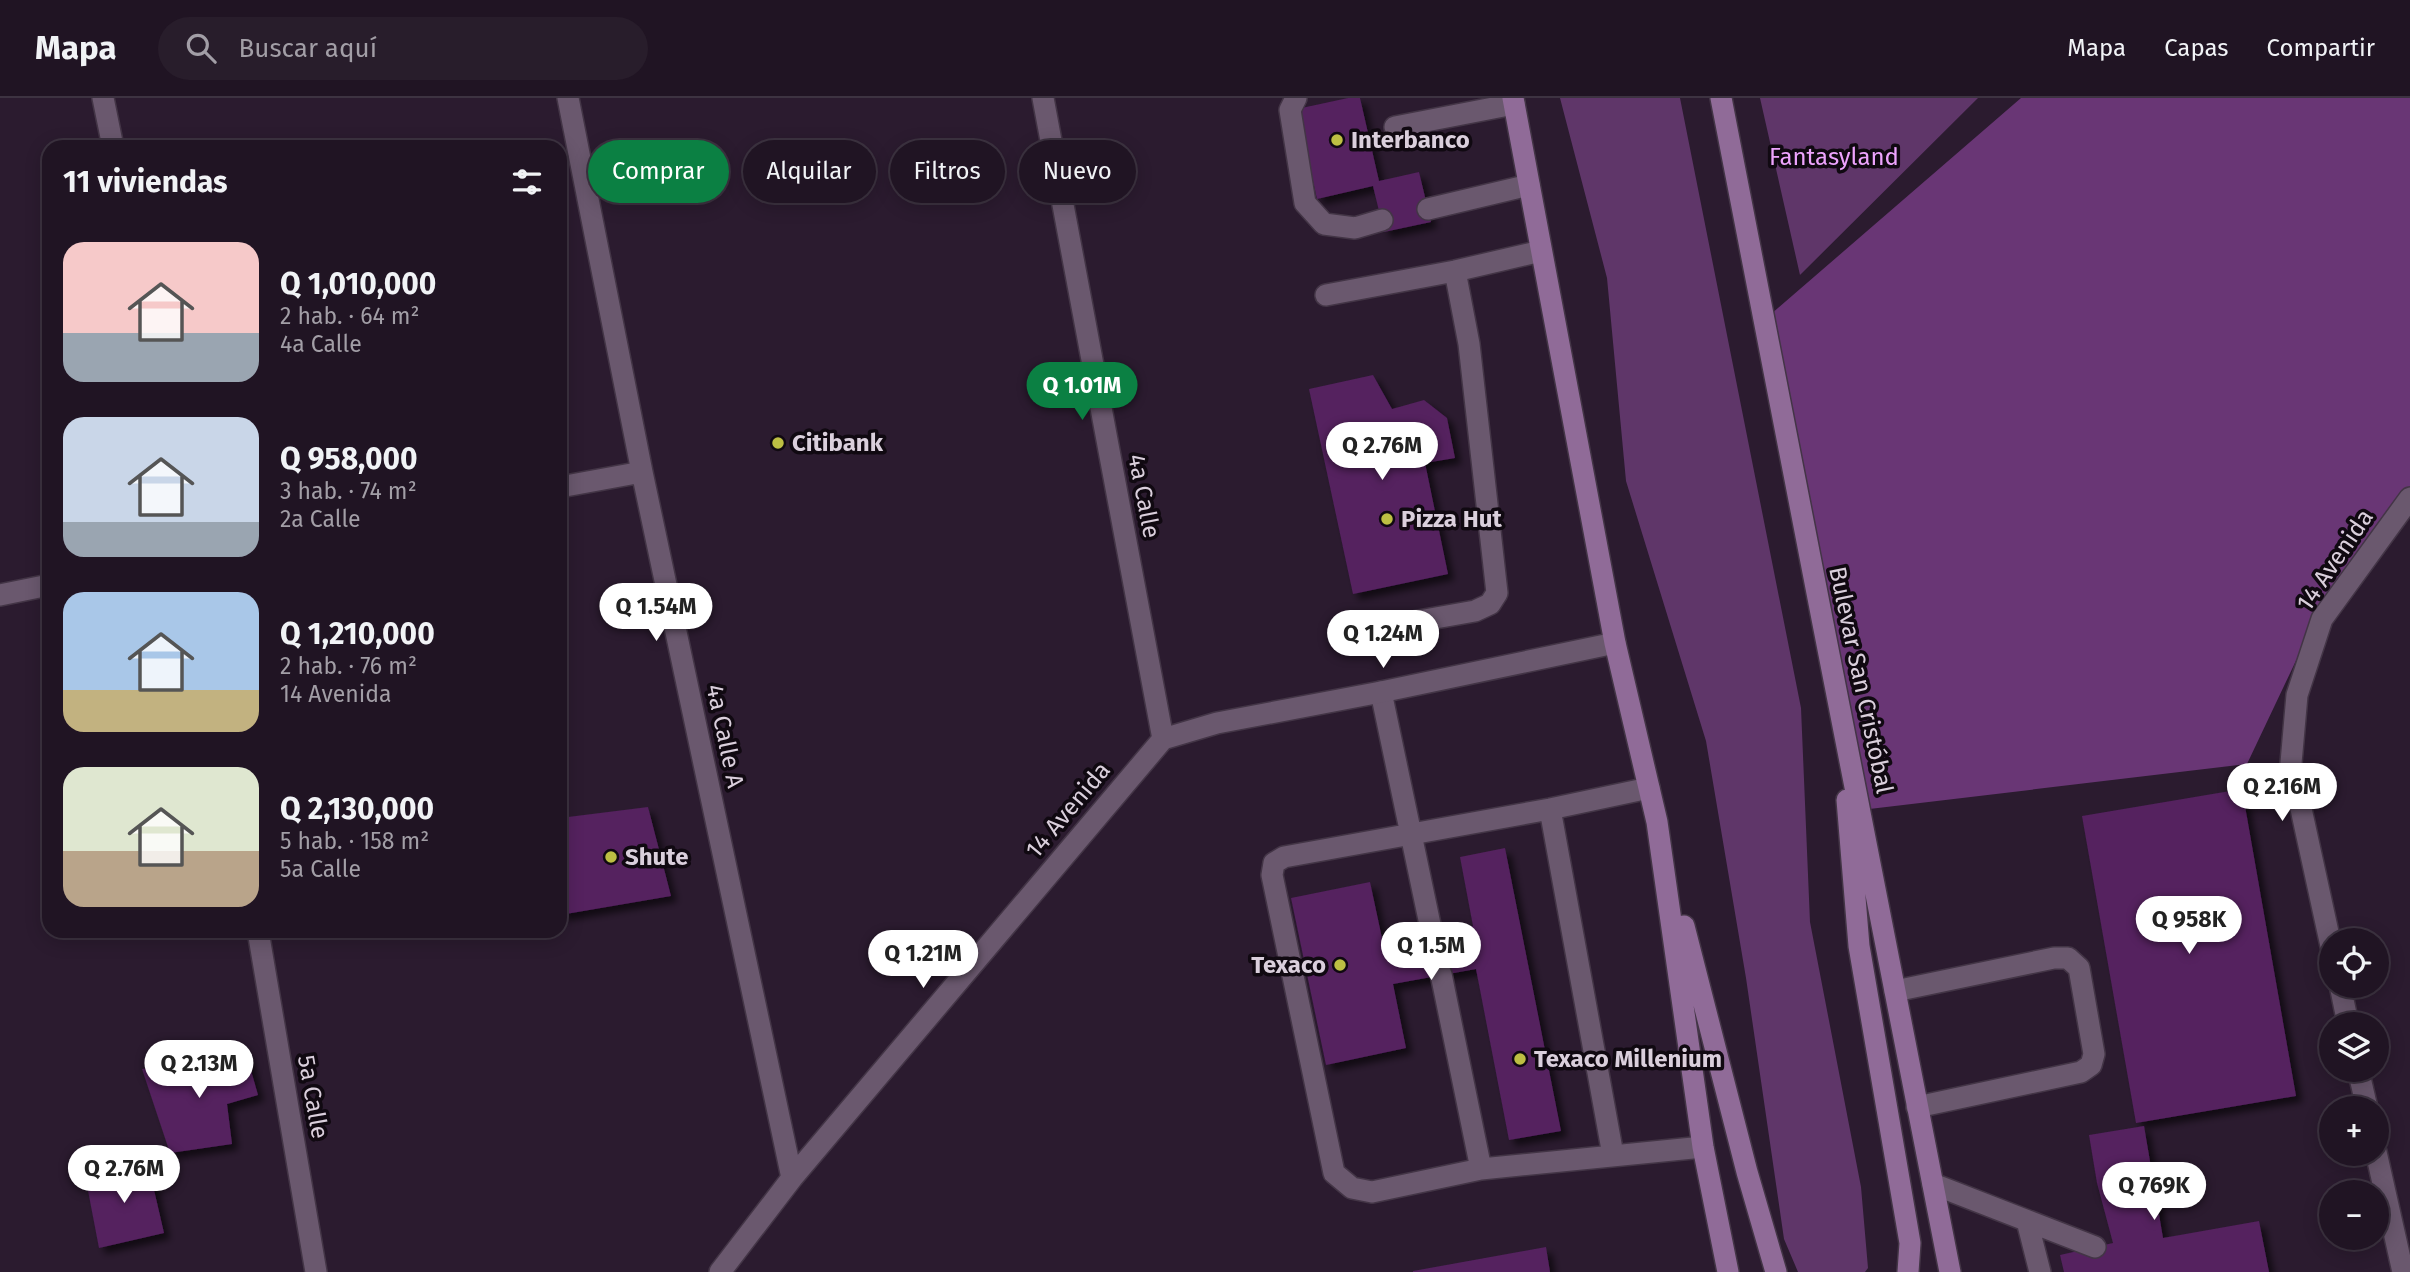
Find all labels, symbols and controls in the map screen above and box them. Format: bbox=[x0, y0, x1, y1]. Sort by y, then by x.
search box bbox=[158, 17, 648, 80]
text: Mapa bbox=[35, 28, 116, 68]
icon: search bbox=[182, 29, 220, 67]
text: Buscar aquí bbox=[238, 33, 377, 64]
text: Mapa bbox=[2067, 34, 2126, 62]
text: Capas bbox=[2164, 34, 2228, 62]
text: Compartir bbox=[2266, 34, 2375, 62]
place label: Interbanco bbox=[1351, 126, 1470, 154]
marker: Interbanco bbox=[1329, 132, 1345, 148]
chip: Comprar bbox=[588, 140, 729, 203]
chip: Alquilar bbox=[743, 140, 876, 203]
chip: Filtros bbox=[890, 140, 1005, 203]
chip: Nuevo bbox=[1019, 140, 1136, 203]
park label: Fantasyland bbox=[1769, 143, 1899, 171]
icon: filters bbox=[508, 163, 546, 201]
text: 11 viviendas bbox=[63, 164, 228, 200]
text: Q 1,010,000 bbox=[280, 266, 436, 302]
icon: home bbox=[119, 270, 203, 354]
text: 2 hab. · 64 m² bbox=[280, 302, 420, 330]
text: 4a Calle bbox=[280, 330, 362, 358]
pin: Q 1.01M bbox=[1017, 362, 1147, 422]
text: Q 1.01M bbox=[1043, 371, 1121, 399]
pin: Q 2.76M bbox=[1317, 422, 1447, 482]
place label: Citibank bbox=[792, 429, 884, 457]
text: Q 2.76M bbox=[1342, 431, 1422, 459]
marker: Citibank bbox=[770, 435, 786, 451]
text: Q 958,000 bbox=[280, 441, 418, 477]
icon: home bbox=[119, 445, 203, 529]
street label: 4a Calle bbox=[1122, 451, 1166, 541]
text: 3 hab. · 74 m² bbox=[280, 477, 417, 505]
street label: 14 Avenida bbox=[2291, 504, 2379, 616]
text: 2a Calle bbox=[280, 505, 361, 533]
place label: Pizza Hut bbox=[1401, 505, 1502, 533]
marker: Pizza Hut bbox=[1379, 511, 1395, 527]
street label: Bulevar San Cristóbal bbox=[1823, 564, 1899, 796]
pin: Q 1.54M bbox=[591, 584, 721, 643]
text: Q 1.54M bbox=[615, 592, 697, 620]
pin: Q 1.24M bbox=[1318, 610, 1448, 670]
text: Q 1,210,000 bbox=[280, 616, 435, 652]
text: Q 1.24M bbox=[1343, 619, 1423, 647]
icon: home bbox=[119, 620, 203, 704]
text: 2 hab. · 76 m² bbox=[280, 652, 417, 680]
text: 14 Avenida bbox=[280, 680, 391, 708]
street label: 4a Calle A bbox=[700, 682, 750, 791]
street label: 14 Avenida bbox=[1020, 756, 1116, 864]
pin: Q 2.16M bbox=[2217, 764, 2347, 823]
text: Q 2.16M bbox=[2243, 772, 2321, 800]
text: Q 2,130,000 bbox=[280, 791, 434, 827]
icon: home bbox=[119, 795, 203, 879]
text: 5 hab. · 158 m² bbox=[280, 827, 429, 855]
place label: Shute bbox=[625, 843, 688, 871]
marker: Shute bbox=[603, 849, 619, 865]
text: 5a Calle bbox=[280, 855, 361, 883]
pin: Q 958K bbox=[2132, 896, 2246, 956]
text: Q 958K bbox=[2152, 905, 2226, 933]
pin: Q 1.5M bbox=[1374, 922, 1488, 982]
map controls bbox=[2319, 928, 2389, 1250]
button: locate bbox=[2319, 928, 2389, 998]
pin: Q 1.21M bbox=[858, 930, 988, 990]
text: Q 1.5M bbox=[1397, 931, 1465, 959]
text: Q 1.21M bbox=[884, 939, 962, 967]
place label: Texaco bbox=[1251, 951, 1326, 979]
marker: Texaco bbox=[1332, 957, 1348, 973]
button: layers bbox=[2319, 1012, 2389, 1082]
pin: Q 2.13M bbox=[134, 1040, 264, 1100]
place label: Texaco Millenium bbox=[1534, 1045, 1722, 1073]
text: Q 2.13M bbox=[160, 1049, 238, 1077]
marker: Texaco Millenium bbox=[1512, 1051, 1528, 1067]
street label: 5a Calle bbox=[292, 1053, 334, 1141]
button: + bbox=[2319, 1096, 2389, 1166]
pin: Q 2.76M bbox=[59, 1146, 189, 1205]
text: Q 2.76M bbox=[84, 1154, 164, 1182]
pin: Q 769K bbox=[2097, 1162, 2211, 1222]
text: Q 769K bbox=[2118, 1171, 2190, 1199]
button: − bbox=[2319, 1180, 2389, 1250]

